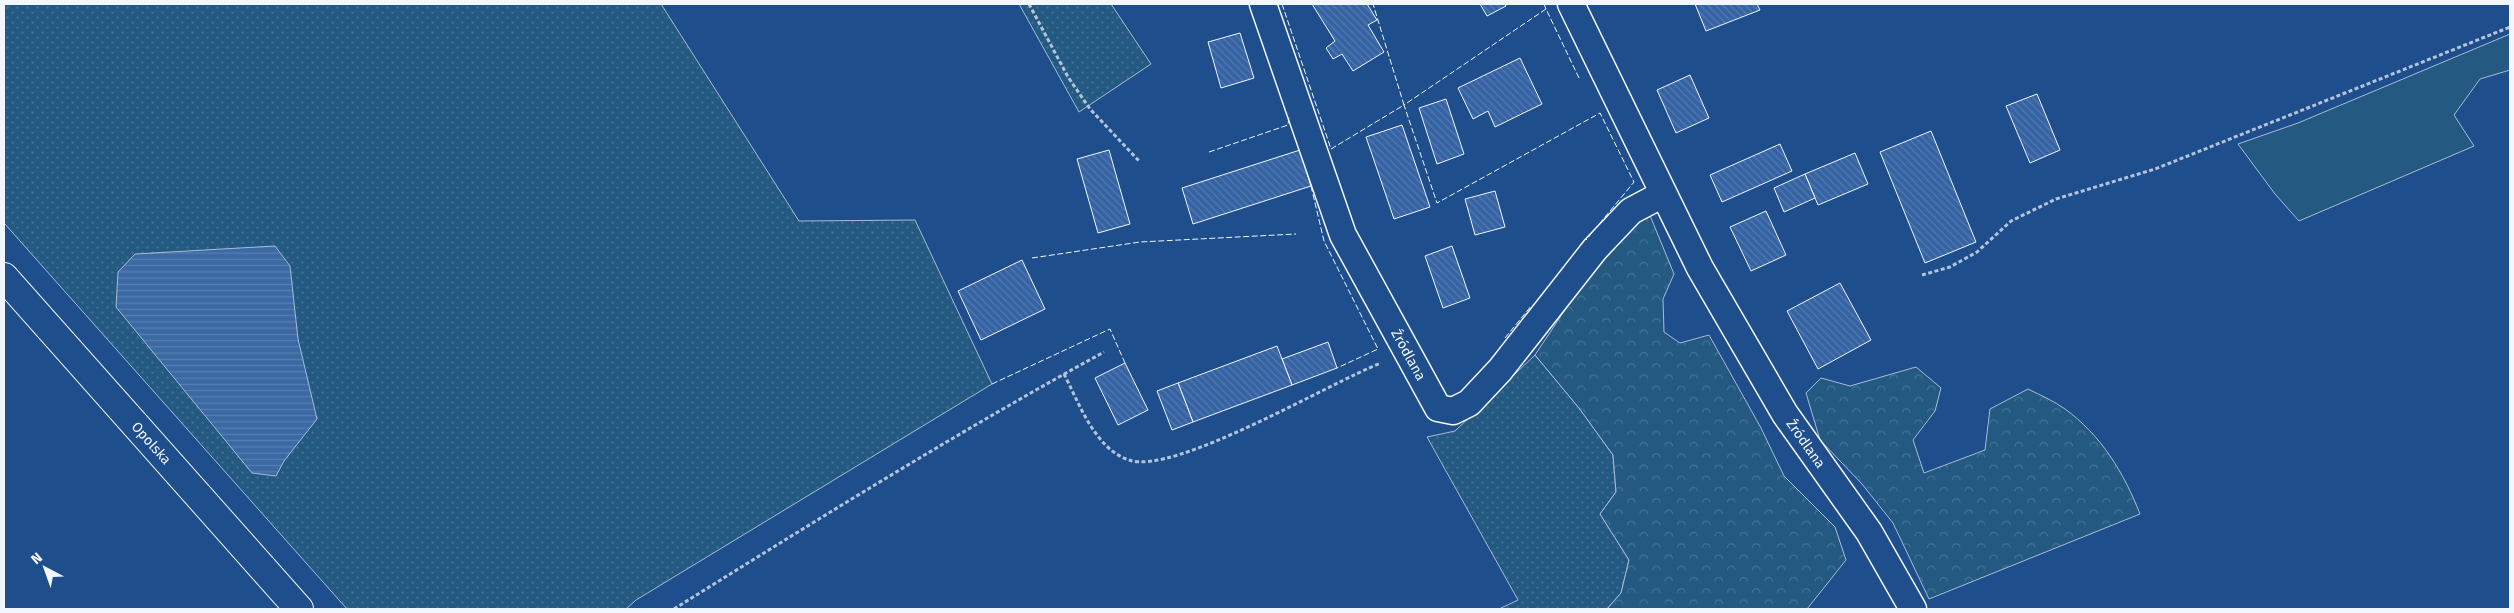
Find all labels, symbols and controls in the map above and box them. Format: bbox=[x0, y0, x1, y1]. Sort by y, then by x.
street label: Źródlana bbox=[1388, 325, 1430, 383]
street label: Źródlana bbox=[1783, 415, 1829, 471]
street label: Opolska bbox=[128, 418, 175, 468]
north arrow bbox=[20, 543, 70, 593]
text: N bbox=[28, 549, 46, 568]

